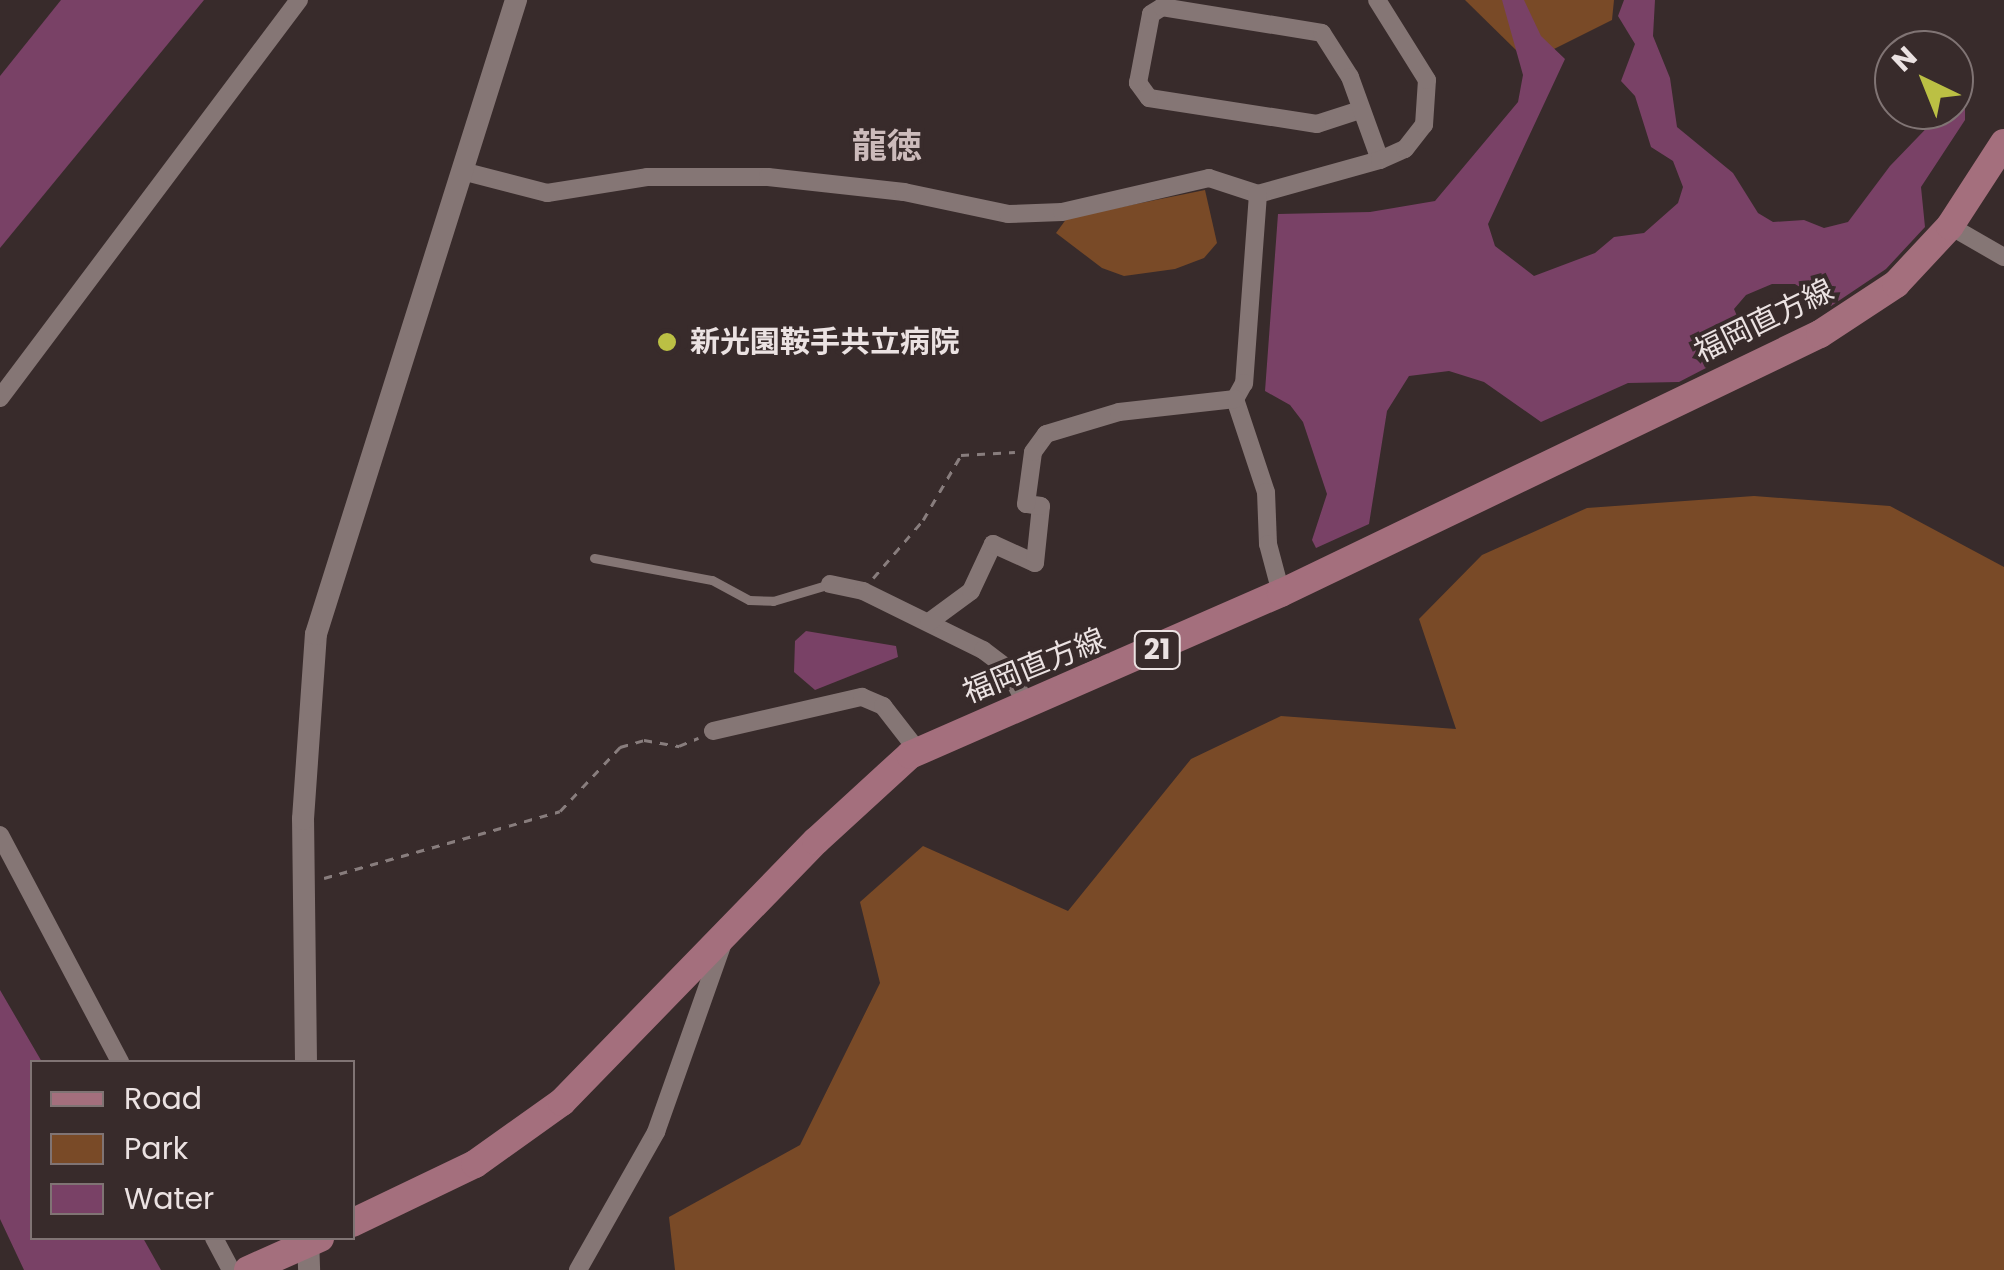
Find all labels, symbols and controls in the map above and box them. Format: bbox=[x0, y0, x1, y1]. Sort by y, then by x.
north arrow bbox=[1874, 30, 1974, 130]
text: N bbox=[1884, 38, 1926, 81]
district label: 龍徳 bbox=[852, 125, 922, 167]
street label: 福岡直方線 bbox=[1689, 272, 1839, 370]
place label: 新光園鞍手共立病院 bbox=[690, 324, 960, 360]
marker: 新光園鞍手共立病院 bbox=[654, 329, 680, 355]
street label: 福岡直方線 bbox=[958, 621, 1110, 711]
road number: 21 bbox=[1132, 627, 1182, 673]
legend bbox=[30, 1060, 355, 1240]
text: Road bbox=[124, 1077, 202, 1120]
text: Park bbox=[124, 1127, 188, 1170]
text: Water bbox=[124, 1177, 214, 1220]

